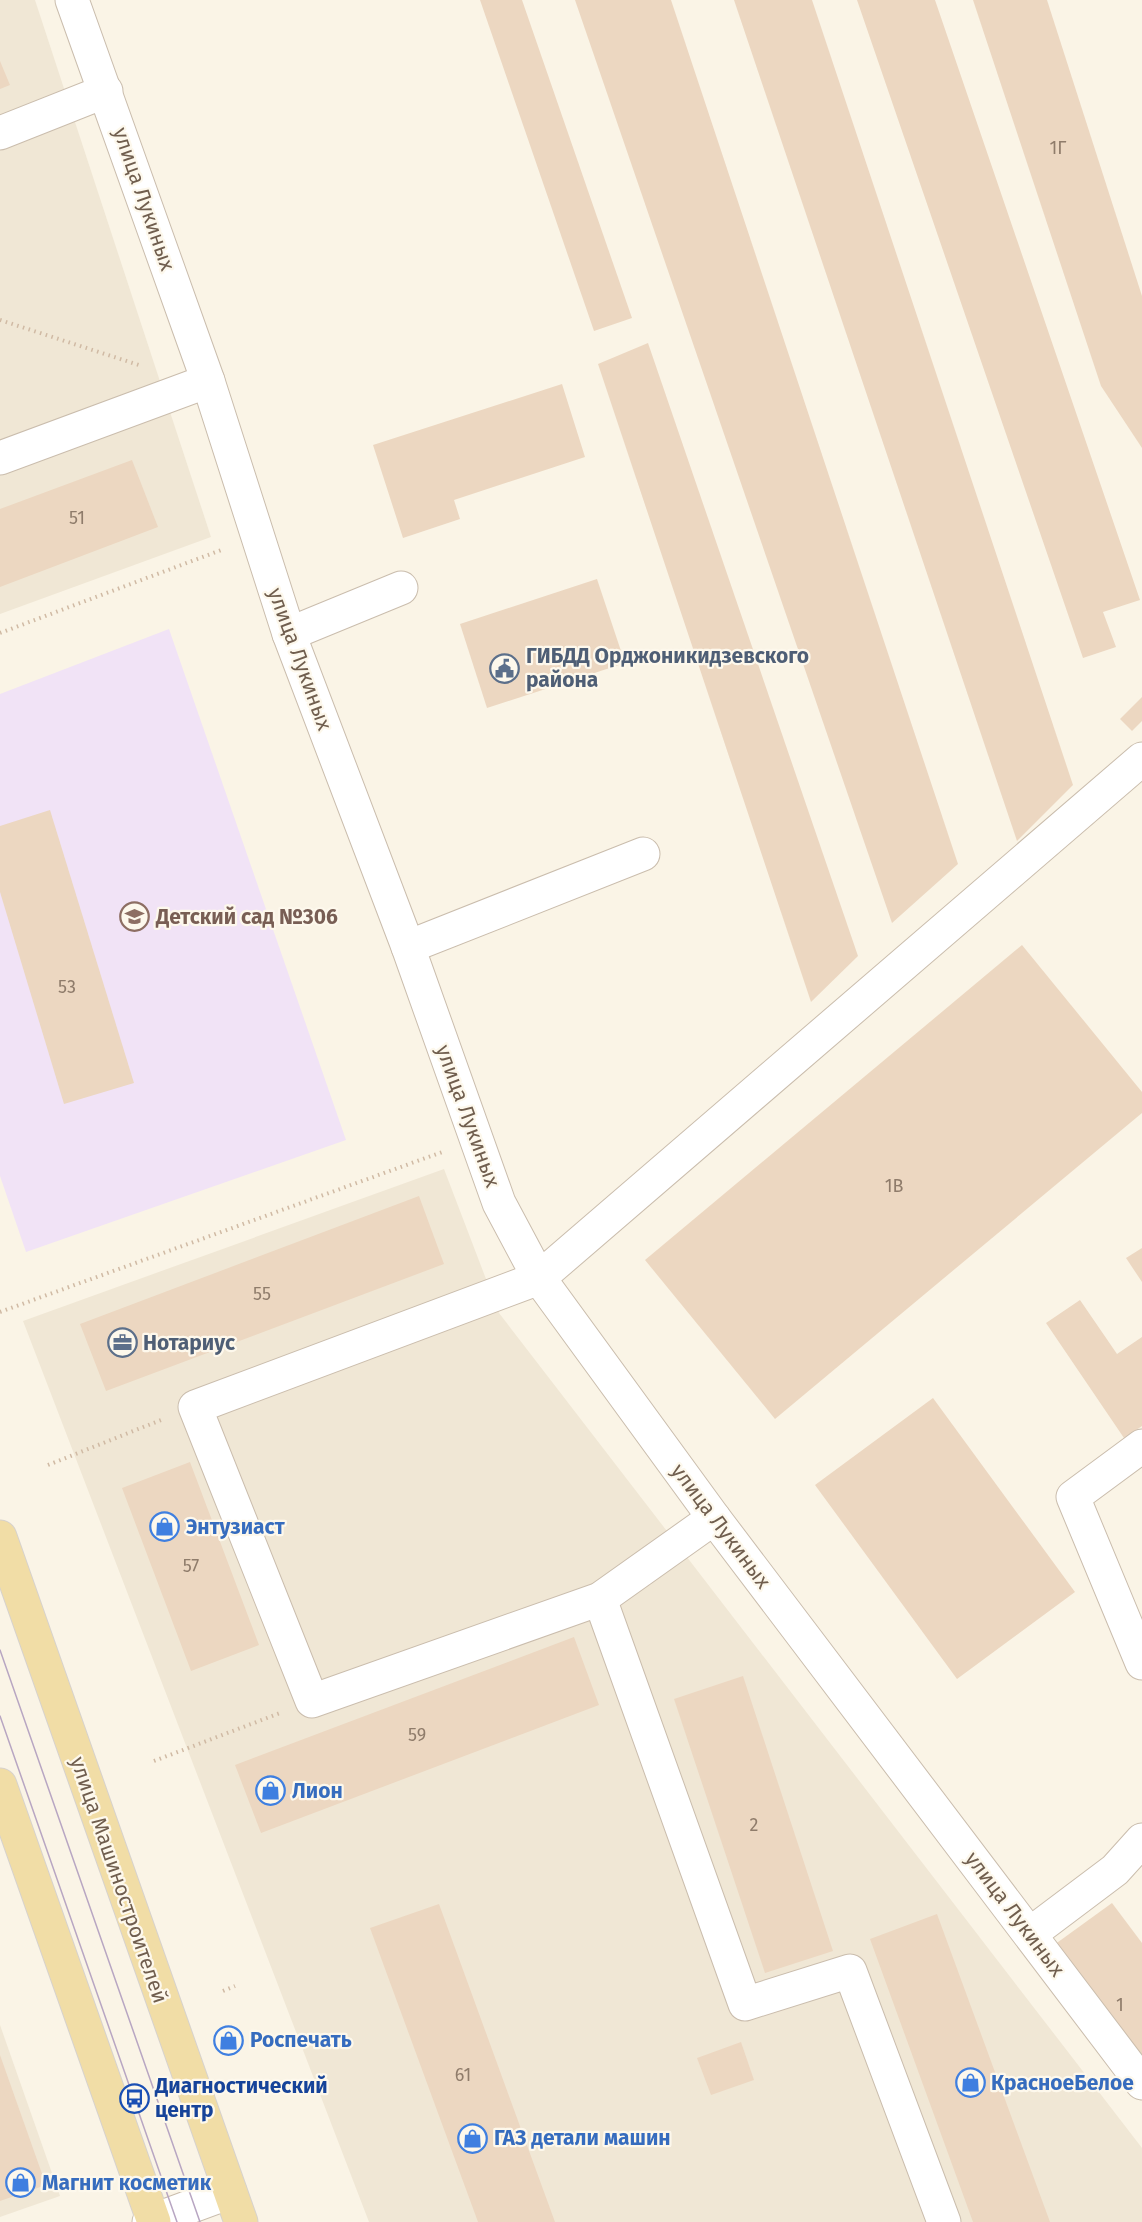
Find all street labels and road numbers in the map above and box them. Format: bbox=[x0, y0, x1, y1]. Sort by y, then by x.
street label: улица Лукиных bbox=[107, 124, 181, 275]
street label: улица Лукиных bbox=[262, 584, 338, 735]
street label: улица Лукиных bbox=[430, 1041, 506, 1192]
street label: улица Лукиных bbox=[666, 1458, 777, 1594]
street label: улица Машиностроителей bbox=[65, 1753, 173, 2007]
street label: улица Лукиных bbox=[960, 1846, 1071, 1982]

